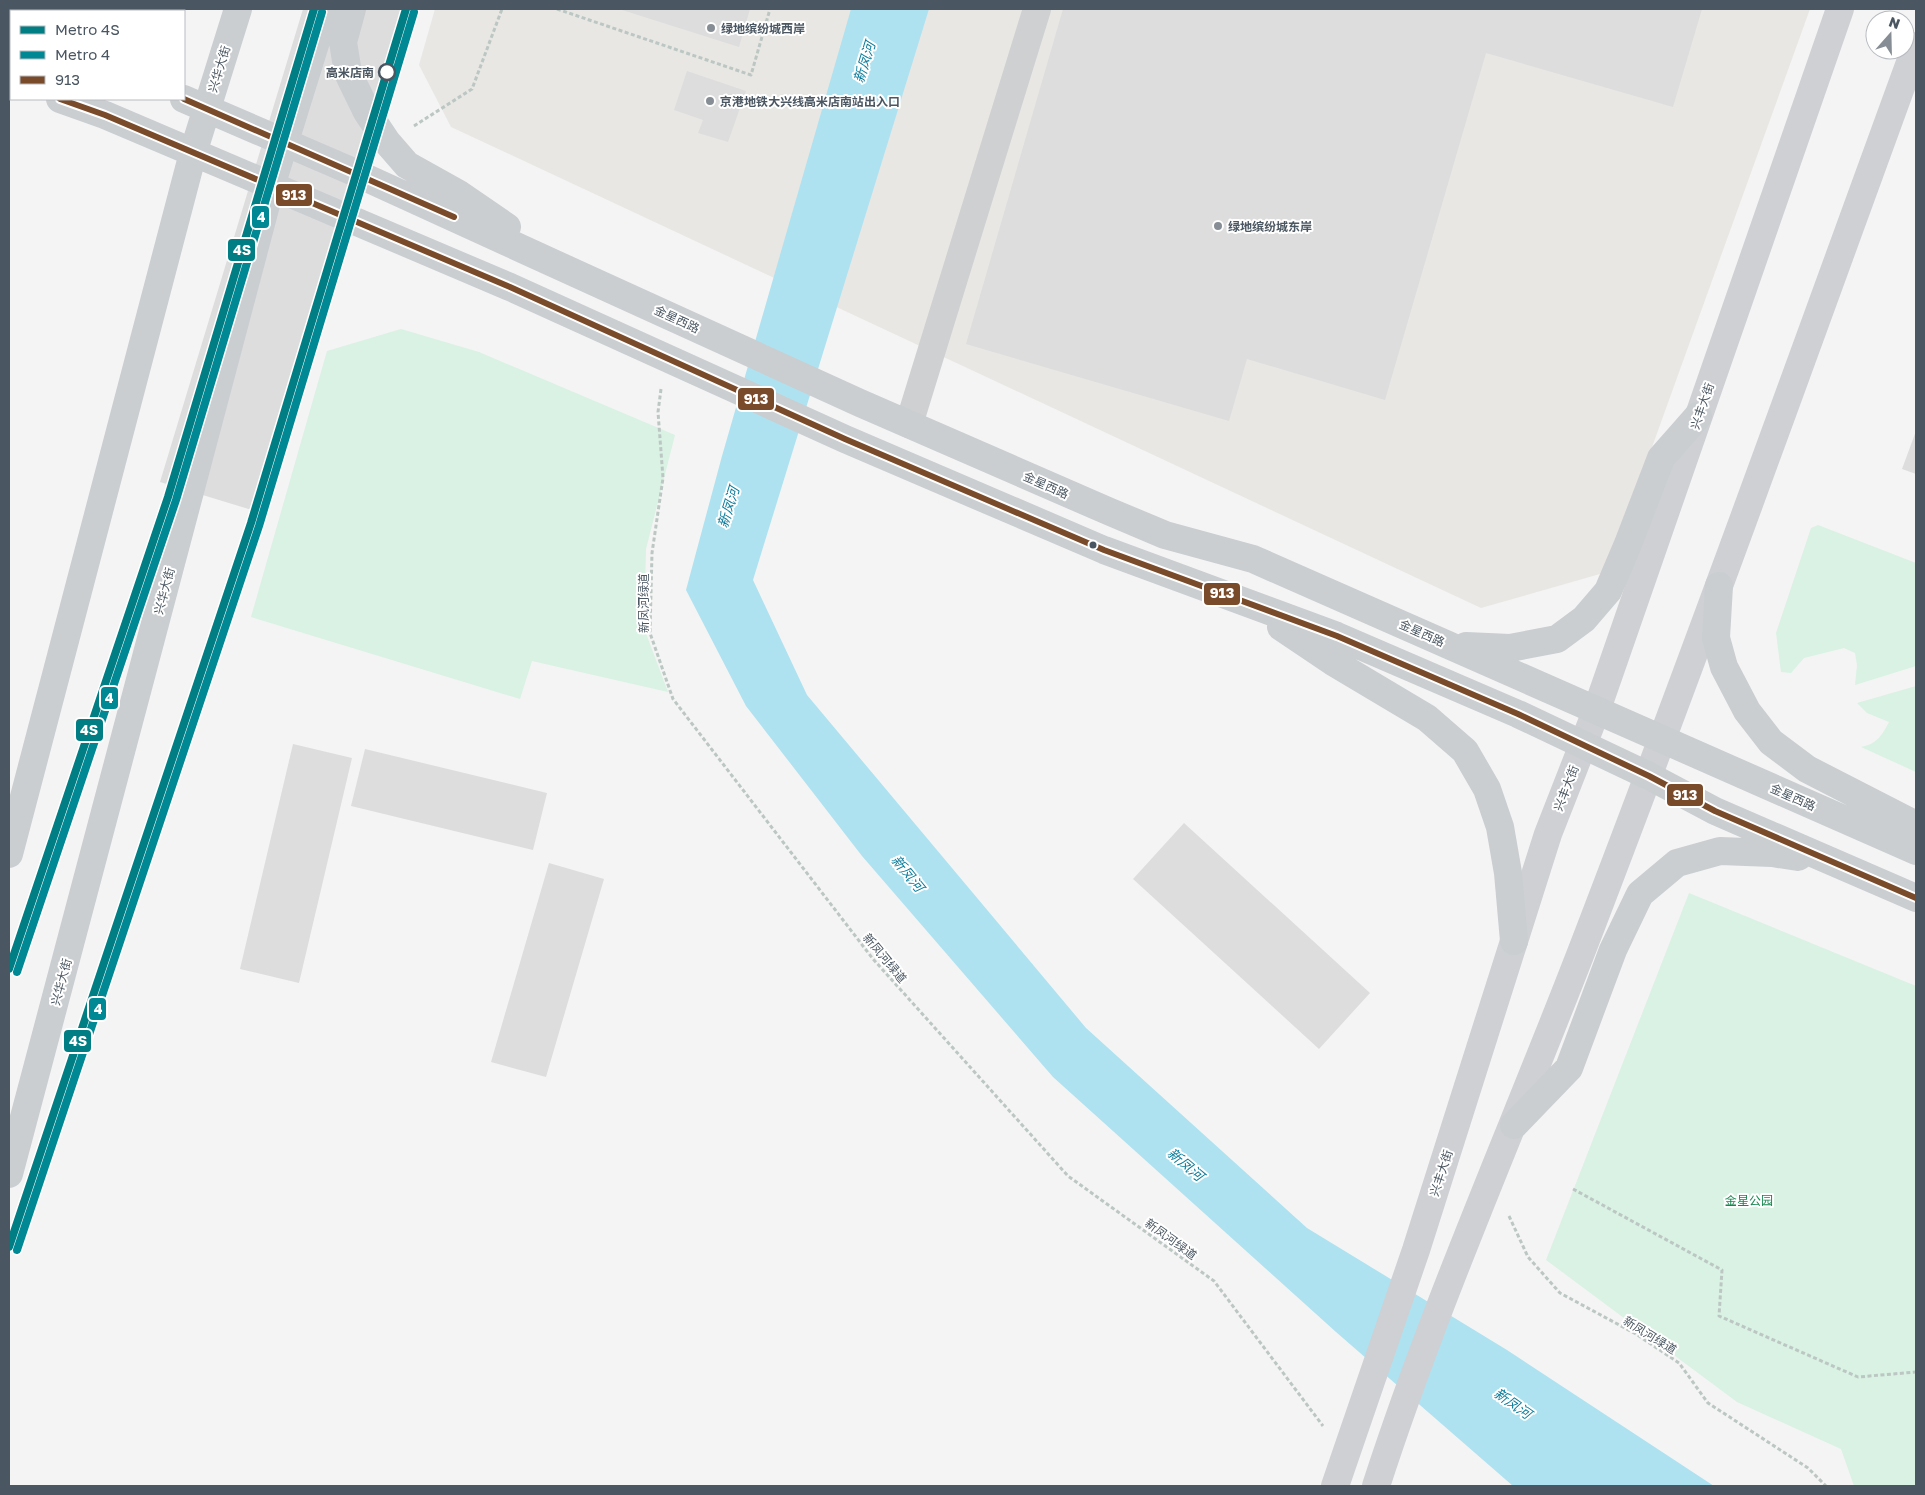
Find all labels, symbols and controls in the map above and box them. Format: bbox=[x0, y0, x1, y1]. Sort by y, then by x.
legend bbox=[10, 10, 185, 100]
north arrow bbox=[1865, 10, 1915, 60]
text: N bbox=[1887, 13, 1903, 32]
text: Metro 4S bbox=[55, 20, 120, 38]
place label: 绿地缤纷城西岸 bbox=[721, 21, 805, 36]
marker: 绿地缤纷城西岸 bbox=[705, 22, 717, 34]
water label: 新凤河 bbox=[850, 37, 879, 85]
street label: 兴华大街 bbox=[205, 44, 233, 94]
text: Metro 4 bbox=[55, 45, 110, 63]
marker: 高米店南 bbox=[378, 63, 396, 81]
place label: 高米店南 bbox=[326, 65, 374, 80]
text: 913 bbox=[55, 70, 80, 88]
place label: 京港地铁大兴线高米店南站出入口 bbox=[720, 94, 900, 109]
marker: 京港地铁大兴线高米店南站出入口 bbox=[704, 95, 716, 107]
line badge: 913 bbox=[275, 183, 313, 207]
text: 913 bbox=[282, 186, 306, 203]
line badge: 4 bbox=[251, 205, 270, 229]
text: 4 bbox=[257, 208, 266, 225]
place label: 绿地缤纷城东岸 bbox=[1228, 219, 1312, 234]
marker: 绿地缤纷城东岸 bbox=[1212, 220, 1224, 232]
line badge: 4S bbox=[227, 238, 256, 262]
text: 4S bbox=[233, 241, 251, 258]
street label: 金星西路 bbox=[652, 302, 702, 336]
street label: 兴丰大街 bbox=[1687, 381, 1717, 431]
line badge: 913 bbox=[737, 387, 775, 411]
text: 913 bbox=[744, 390, 768, 407]
street label: 金星西路 bbox=[1021, 468, 1071, 502]
water label: 新凤河 bbox=[714, 482, 743, 530]
unlabelled marker bbox=[1088, 540, 1098, 550]
street label: 兴华大街 bbox=[151, 566, 177, 616]
street label: 新凤河绿道 bbox=[636, 573, 651, 633]
line badge: 913 bbox=[1203, 582, 1241, 606]
text: 913 bbox=[1210, 584, 1234, 601]
street label: 金星西路 bbox=[1397, 616, 1447, 650]
line badge: 4 bbox=[100, 686, 119, 710]
text: 4 bbox=[105, 689, 114, 706]
line badge: 4S bbox=[75, 718, 104, 742]
text: 4S bbox=[80, 721, 98, 738]
street label: 兴丰大街 bbox=[1550, 763, 1582, 813]
street label: 金星西路 bbox=[1768, 780, 1818, 814]
line badge: 913 bbox=[1666, 783, 1704, 807]
text: 913 bbox=[1673, 786, 1697, 803]
water label: 新凤河 bbox=[888, 851, 930, 897]
street label: 新凤河绿道 bbox=[860, 930, 910, 986]
street label: 兴华大街 bbox=[48, 957, 74, 1007]
line badge: 4 bbox=[88, 997, 107, 1021]
text: 4 bbox=[94, 1000, 103, 1017]
line badge: 4S bbox=[63, 1029, 92, 1053]
text: 4S bbox=[69, 1032, 87, 1049]
water label: 新凤河 bbox=[1164, 1144, 1210, 1186]
street label: 兴丰大街 bbox=[1426, 1148, 1456, 1198]
park label: 金星公园 bbox=[1725, 1193, 1773, 1208]
street label: 新凤河绿道 bbox=[1142, 1215, 1200, 1263]
street label: 新凤河绿道 bbox=[1621, 1313, 1679, 1357]
water label: 新凤河 bbox=[1491, 1384, 1538, 1424]

